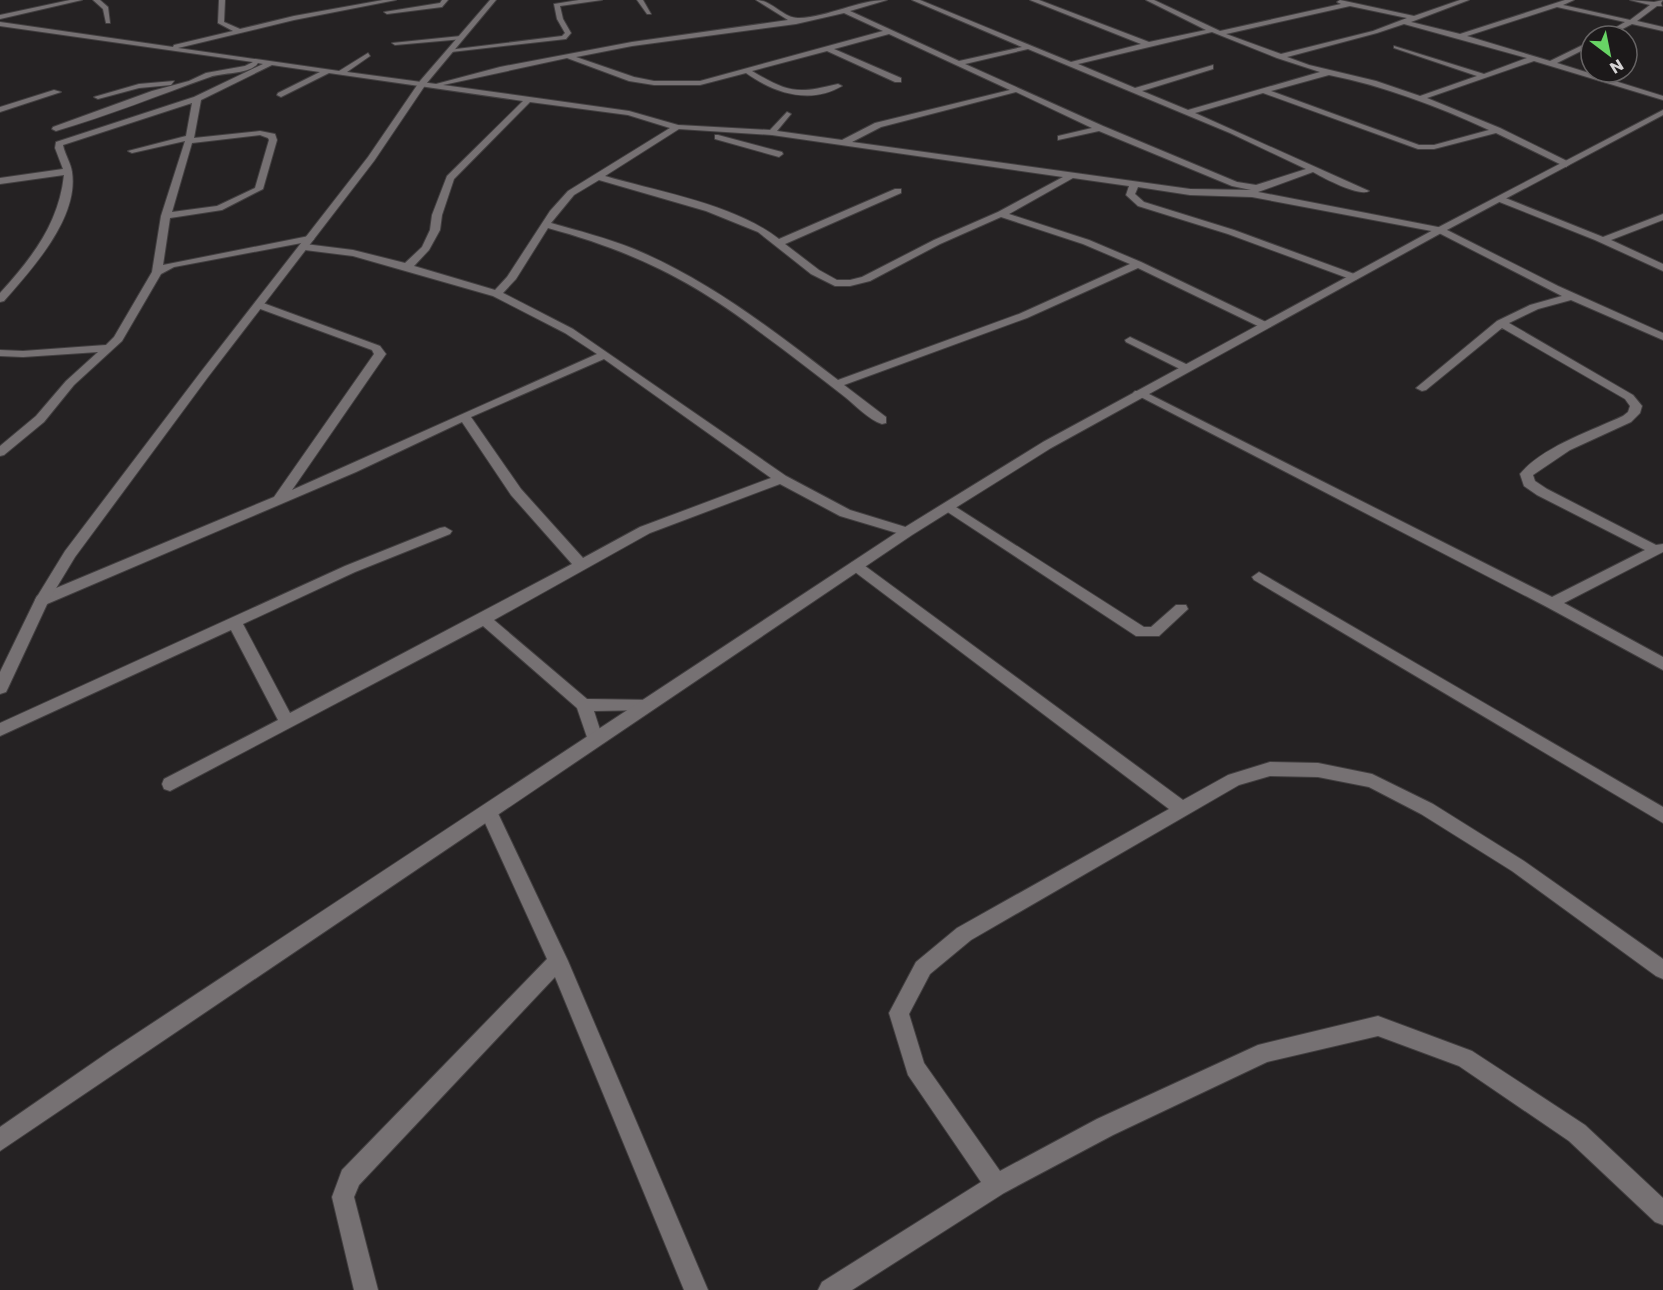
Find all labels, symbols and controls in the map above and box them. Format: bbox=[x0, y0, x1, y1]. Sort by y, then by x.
north arrow bbox=[1579, 24, 1639, 84]
text: N bbox=[1605, 53, 1628, 79]

